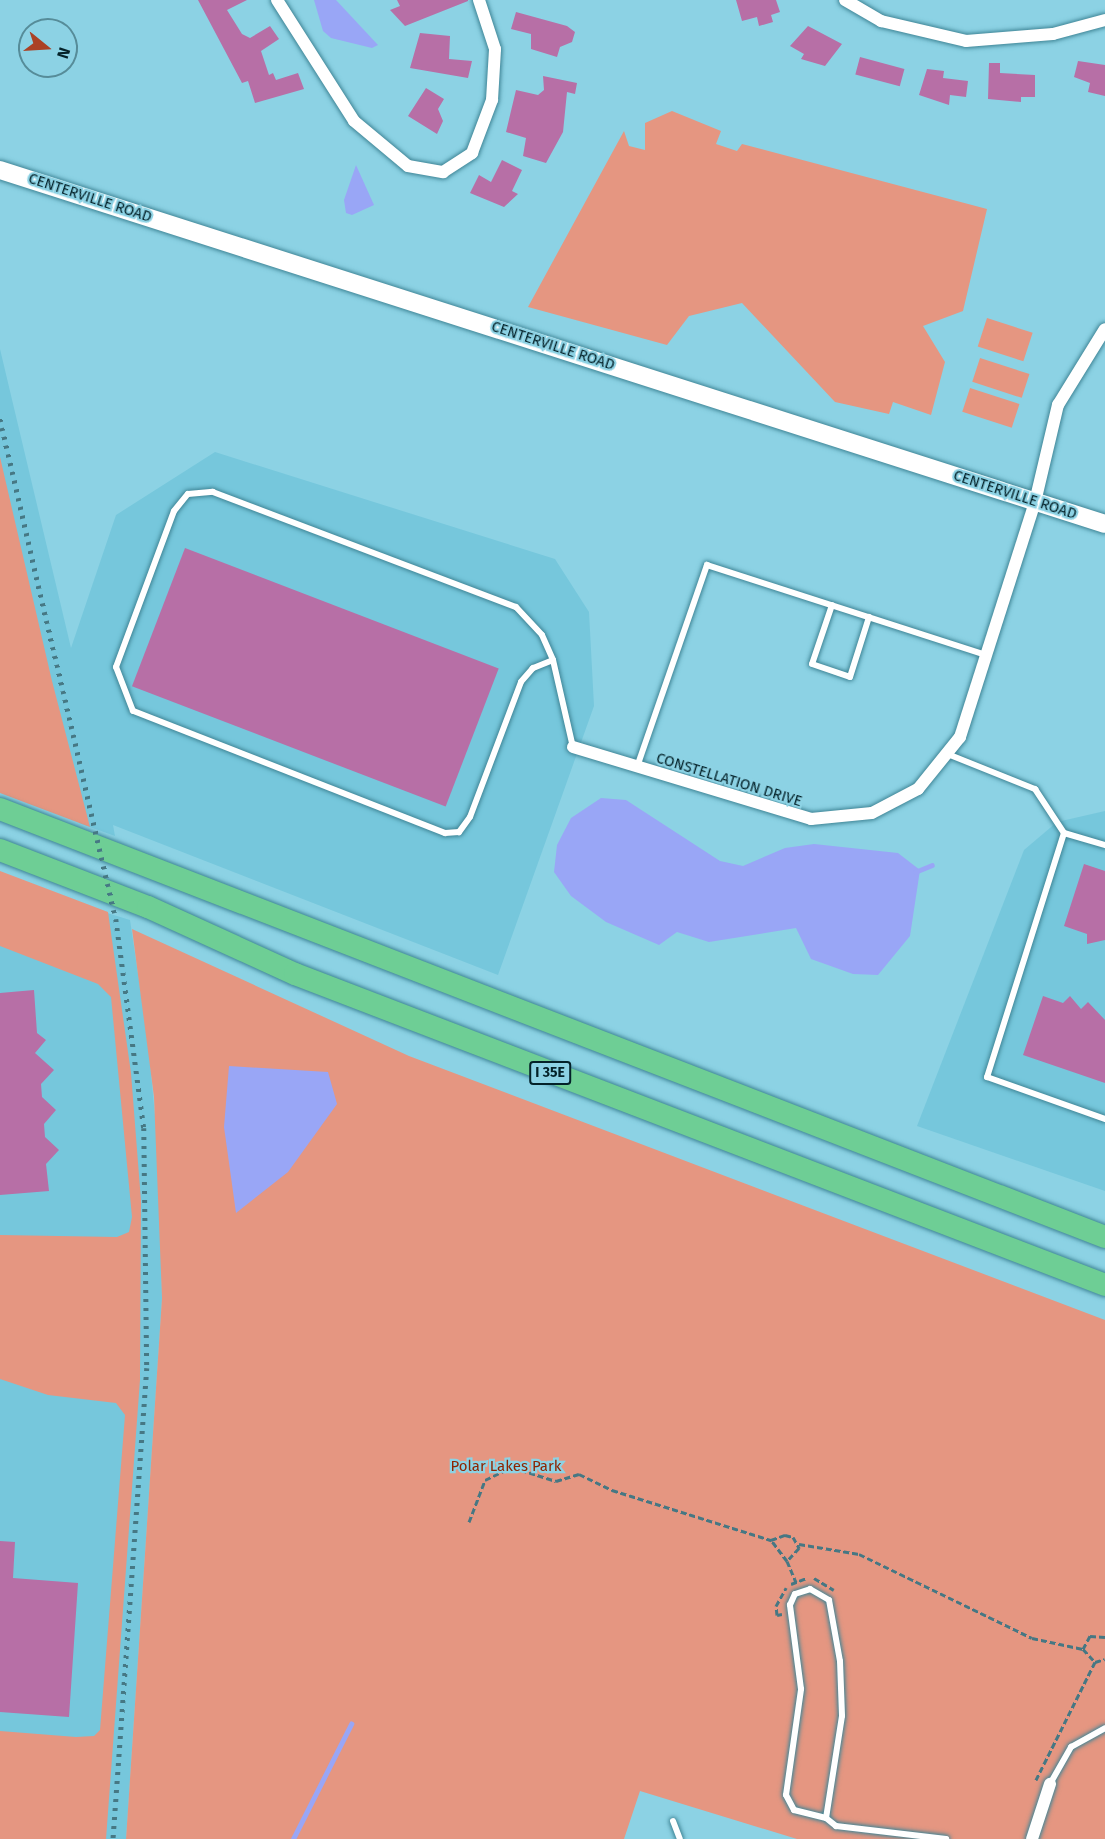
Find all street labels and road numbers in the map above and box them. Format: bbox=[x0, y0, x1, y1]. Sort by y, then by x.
street label: CENTERVILLE ROAD bbox=[26, 170, 154, 226]
street label: CENTERVILLE ROAD bbox=[489, 318, 617, 374]
street label: CENTERVILLE ROAD bbox=[951, 467, 1079, 523]
street label: CONSTELLATION DRIVE bbox=[654, 749, 804, 811]
road number: I 35E bbox=[529, 1062, 571, 1084]

